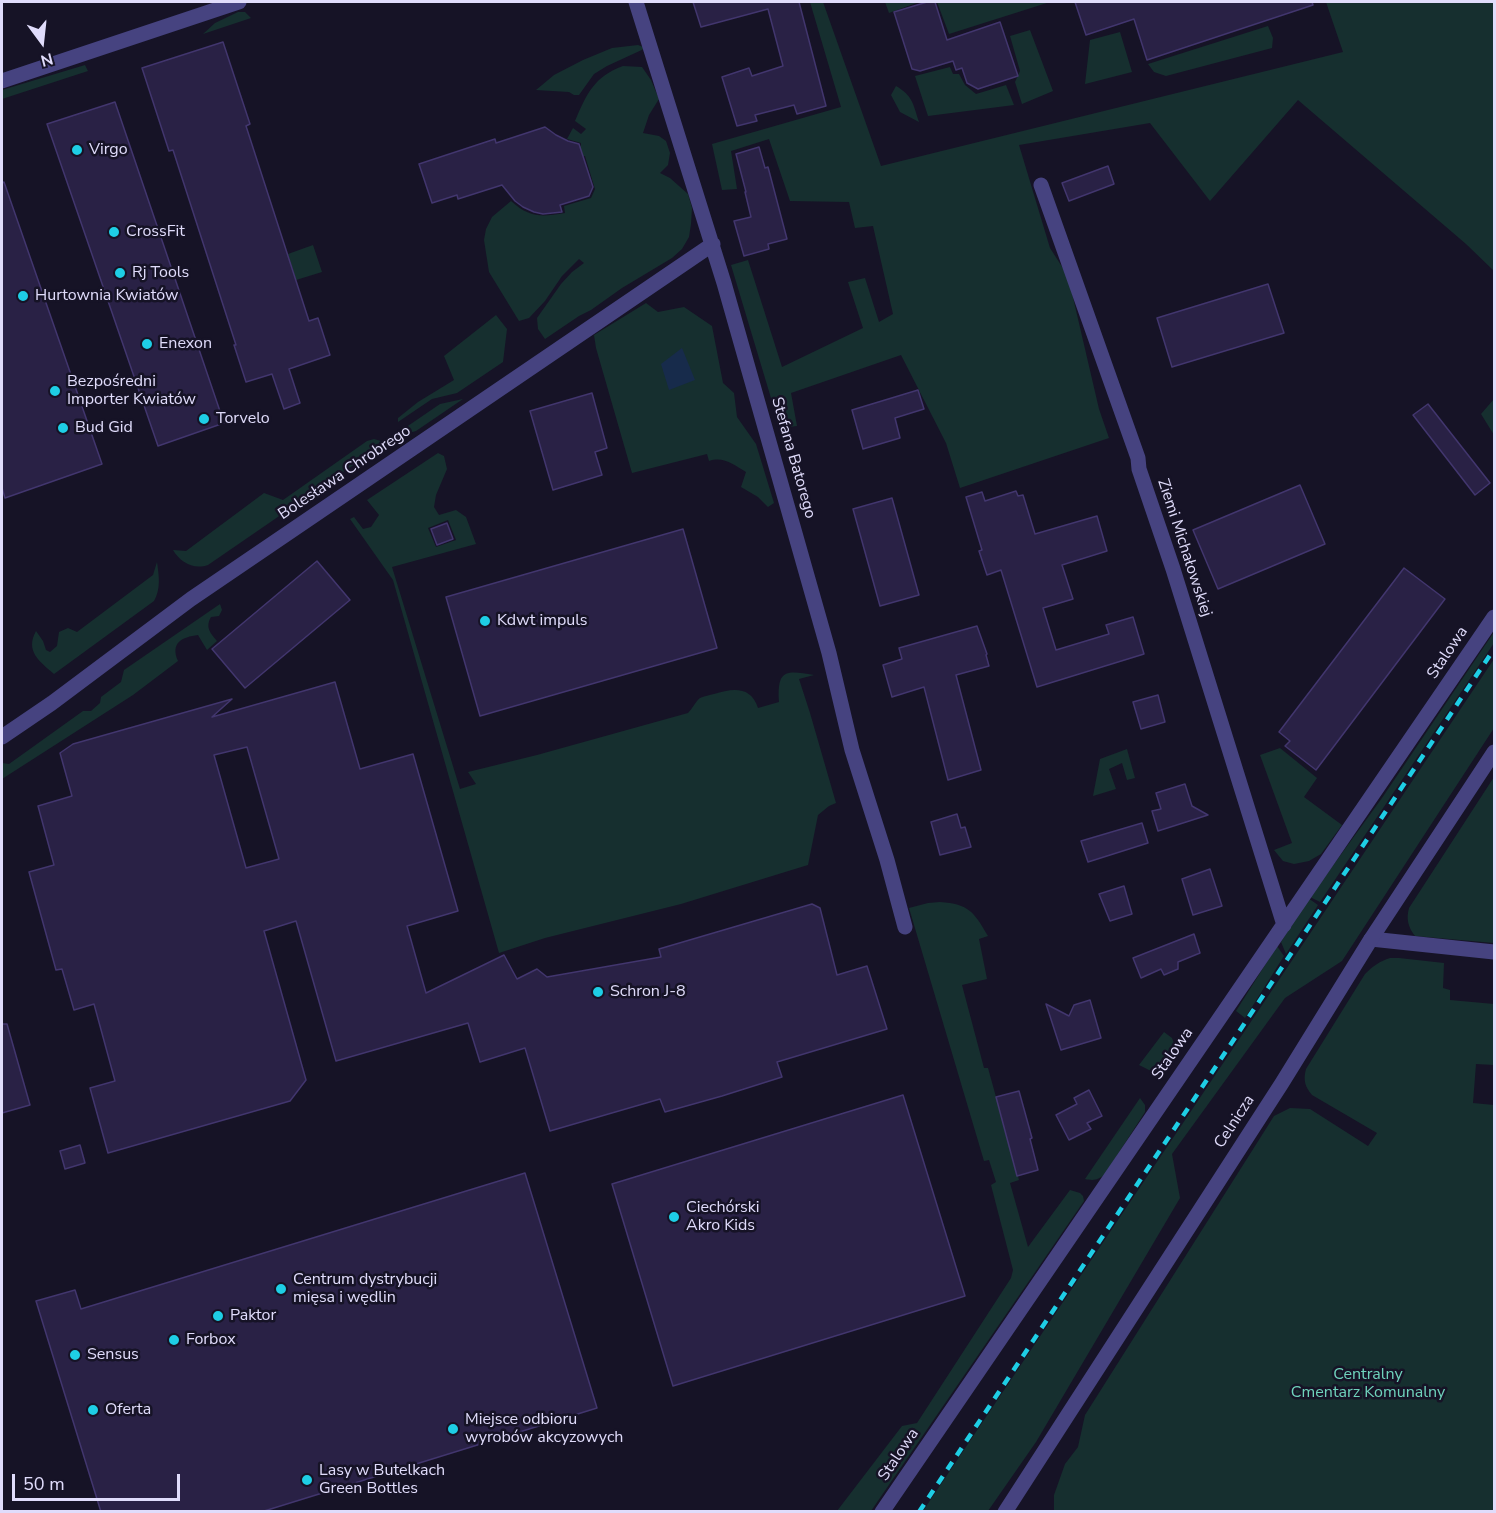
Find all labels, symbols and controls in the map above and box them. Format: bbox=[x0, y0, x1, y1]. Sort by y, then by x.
north arrow bbox=[12, 12, 72, 72]
text: N bbox=[38, 47, 55, 72]
place label: Virgo bbox=[89, 140, 128, 160]
marker: Virgo bbox=[70, 143, 84, 157]
place label: CrossFit bbox=[126, 222, 185, 242]
marker: CrossFit bbox=[107, 225, 121, 239]
place label: Rj Tools bbox=[132, 263, 189, 283]
marker: Rj Tools bbox=[113, 266, 127, 280]
place label: Hurtownia Kwiatów bbox=[35, 286, 178, 306]
marker: Hurtownia Kwiatów bbox=[16, 289, 30, 303]
place label: Enexon bbox=[159, 334, 212, 354]
marker: Enexon bbox=[140, 337, 154, 351]
place label: Bezpośredni Importer Kwiatów bbox=[67, 372, 196, 410]
marker: Bezpośredni Importer Kwiatów bbox=[48, 384, 62, 398]
street label: Stefana Batorego bbox=[766, 395, 820, 521]
place label: Torvelo bbox=[216, 409, 270, 429]
marker: Torvelo bbox=[197, 412, 211, 426]
place label: Bud Gid bbox=[75, 418, 133, 438]
marker: Bud Gid bbox=[56, 421, 70, 435]
street label: Bolesława Chrobrego bbox=[275, 422, 415, 524]
street label: Ziemi Michałowskiej bbox=[1153, 477, 1215, 619]
place label: Kdwt impuls bbox=[497, 611, 588, 631]
marker: Kdwt impuls bbox=[478, 614, 492, 628]
street label: Stalowa bbox=[1424, 623, 1472, 683]
place label: Schron J-8 bbox=[610, 982, 686, 1002]
marker: Schron J-8 bbox=[591, 985, 605, 999]
street label: Stalowa bbox=[1148, 1024, 1198, 1084]
street label: Celnicza bbox=[1211, 1092, 1259, 1152]
place label: Ciechórski Akro Kids bbox=[686, 1198, 759, 1236]
marker: Ciechórski Akro Kids bbox=[667, 1210, 681, 1224]
place label: Centrum dystrybucji mięsa i wędlin bbox=[293, 1270, 437, 1308]
marker: Centrum dystrybucji mięsa i wędlin bbox=[274, 1282, 288, 1296]
place label: Paktor bbox=[230, 1306, 276, 1326]
marker: Paktor bbox=[211, 1309, 225, 1323]
place label: Forbox bbox=[186, 1330, 236, 1350]
marker: Forbox bbox=[167, 1333, 181, 1347]
place label: Sensus bbox=[87, 1345, 139, 1365]
marker: Sensus bbox=[68, 1348, 82, 1362]
park label: Centralny Cmentarz Komunalny bbox=[1291, 1365, 1445, 1403]
place label: Oferta bbox=[105, 1400, 151, 1420]
marker: Oferta bbox=[86, 1403, 100, 1417]
place label: Miejsce odbioru wyrobów akcyzowych bbox=[465, 1410, 623, 1448]
marker: Miejsce odbioru wyrobów akcyzowych bbox=[446, 1422, 460, 1436]
street label: Stalowa bbox=[875, 1425, 923, 1485]
place label: Lasy w Butelkach Green Bottles bbox=[319, 1461, 445, 1499]
scale bar bbox=[15, 1462, 183, 1500]
text: 50 m bbox=[23, 1472, 65, 1496]
marker: Lasy w Butelkach Green Bottles bbox=[300, 1473, 314, 1487]

